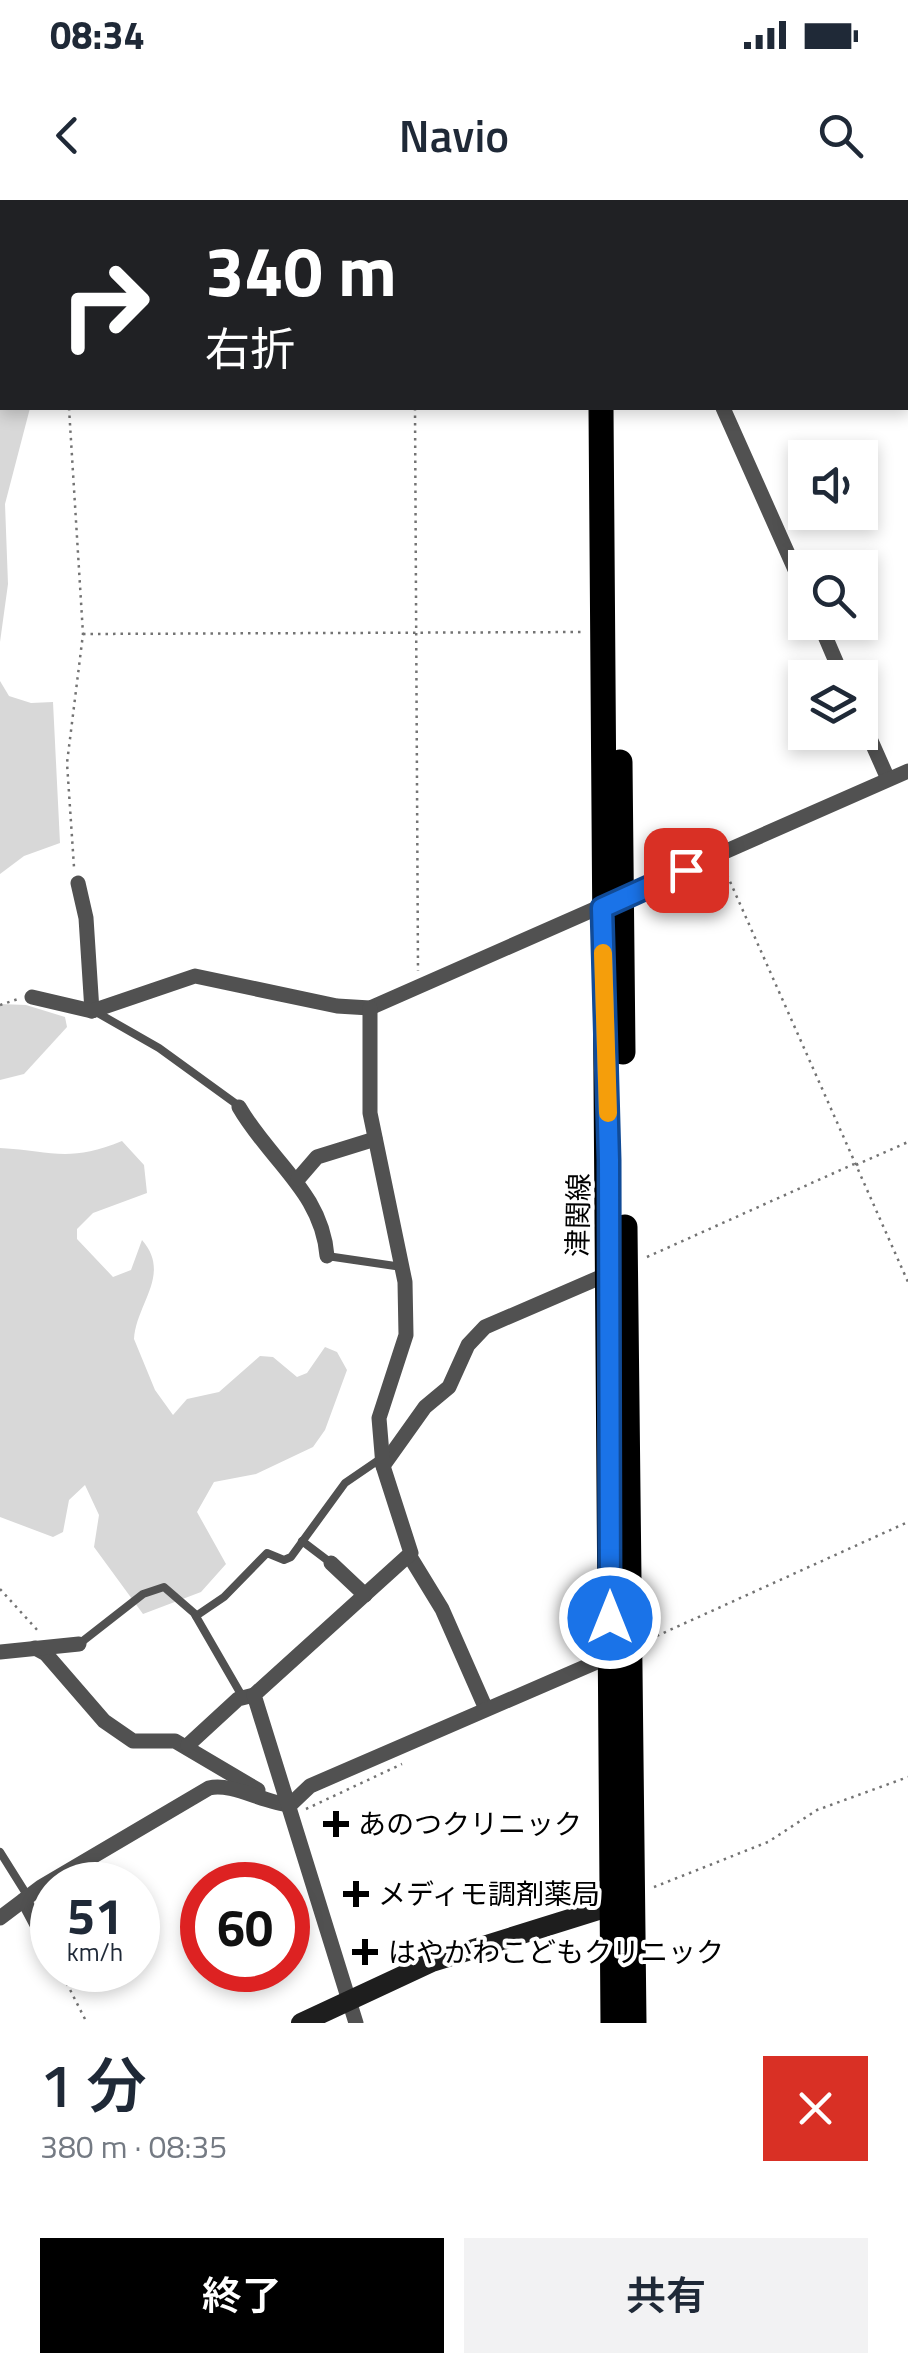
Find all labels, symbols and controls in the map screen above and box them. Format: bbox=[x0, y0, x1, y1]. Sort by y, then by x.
text: 08:34 bbox=[50, 6, 145, 64]
text: Navio bbox=[399, 101, 509, 169]
icon: back bbox=[40, 108, 95, 163]
icon: search bbox=[813, 108, 868, 163]
text: 340 m bbox=[205, 217, 397, 323]
icon: right bbox=[40, 240, 170, 370]
text: 右折 bbox=[205, 314, 295, 382]
map controls bbox=[788, 440, 878, 750]
button: sound bbox=[788, 440, 878, 530]
button: search bbox=[788, 550, 878, 640]
button: layers bbox=[788, 660, 878, 750]
pin bbox=[644, 828, 729, 913]
icon: arrive bbox=[659, 843, 714, 898]
street label: 津関線 bbox=[555, 1173, 600, 1257]
position arrow bbox=[558, 1566, 662, 1670]
place label: あのつクリニック bbox=[358, 1802, 582, 1845]
marker: あのつクリニック bbox=[323, 1811, 349, 1837]
speed limit sign: 60 bbox=[180, 1862, 310, 1992]
place label: メディモ調剤薬局 bbox=[378, 1872, 600, 1915]
text: 51 bbox=[67, 1877, 123, 1953]
marker: メディモ調剤薬局 bbox=[343, 1881, 369, 1907]
place label: はやかわこどもクリニック bbox=[388, 1930, 724, 1973]
text: km/h bbox=[67, 1933, 123, 1971]
marker: はやかわこどもクリニック bbox=[352, 1939, 378, 1965]
text: 1 分 bbox=[40, 2039, 147, 2130]
button: close bbox=[763, 2056, 868, 2161]
text: 380 m · 08:35 bbox=[40, 2122, 227, 2170]
button: 終了 bbox=[40, 2238, 444, 2353]
button: 共有 bbox=[464, 2238, 868, 2353]

